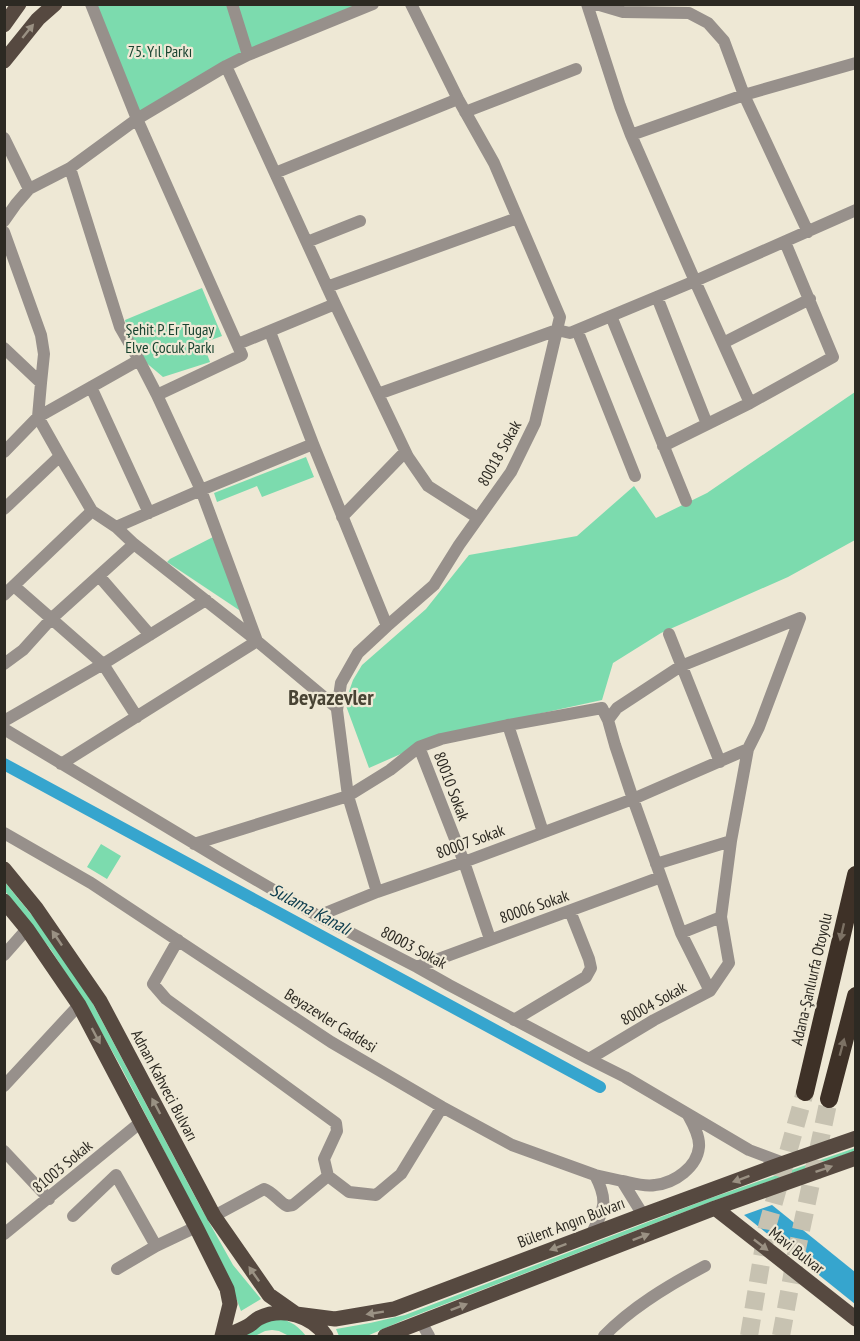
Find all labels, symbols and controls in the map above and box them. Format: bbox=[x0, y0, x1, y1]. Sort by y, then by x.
one-way arrow bbox=[22, 23, 35, 39]
park label: 75. Yıl Parkı bbox=[128, 41, 192, 61]
park label: Şehit P. Er Tugay Elve Çocuk Parkı bbox=[125, 319, 215, 357]
street label: 80018 Sokak bbox=[473, 416, 526, 489]
district label: Beyazevler bbox=[288, 683, 374, 711]
street label: 80010 Sokak bbox=[430, 749, 475, 824]
street label: 80007 Sokak bbox=[433, 819, 508, 863]
water label: Sulama Kanalı bbox=[267, 878, 356, 940]
street label: 80006 Sokak bbox=[497, 885, 572, 927]
street label: Adana-Şanlıurfa Otoyolu bbox=[786, 911, 836, 1047]
street label: 80003 Sokak bbox=[378, 921, 451, 973]
one-way arrow bbox=[837, 922, 847, 941]
one-way arrow bbox=[51, 931, 63, 947]
street label: 80004 Sokak bbox=[617, 976, 690, 1029]
street label: Beyazevler Caddesi bbox=[281, 984, 381, 1056]
street label: Adnan Kahveci Bulvarı bbox=[127, 1026, 203, 1144]
one-way arrow bbox=[91, 1028, 101, 1045]
one-way arrow bbox=[838, 1038, 847, 1056]
one-way arrow bbox=[151, 1097, 161, 1114]
street label: 81003 Sokak bbox=[28, 1135, 97, 1197]
one-way arrow bbox=[815, 1164, 833, 1174]
one-way arrow bbox=[732, 1174, 750, 1184]
street label: Bülent Angın Bulvarı bbox=[515, 1192, 627, 1252]
street label: Mavi Bulvar bbox=[765, 1222, 829, 1278]
one-way arrow bbox=[632, 1232, 650, 1241]
one-way arrow bbox=[753, 1238, 769, 1251]
one-way arrow bbox=[549, 1242, 567, 1252]
one-way arrow bbox=[249, 1266, 260, 1282]
one-way arrow bbox=[450, 1302, 468, 1311]
one-way arrow bbox=[365, 1308, 384, 1317]

